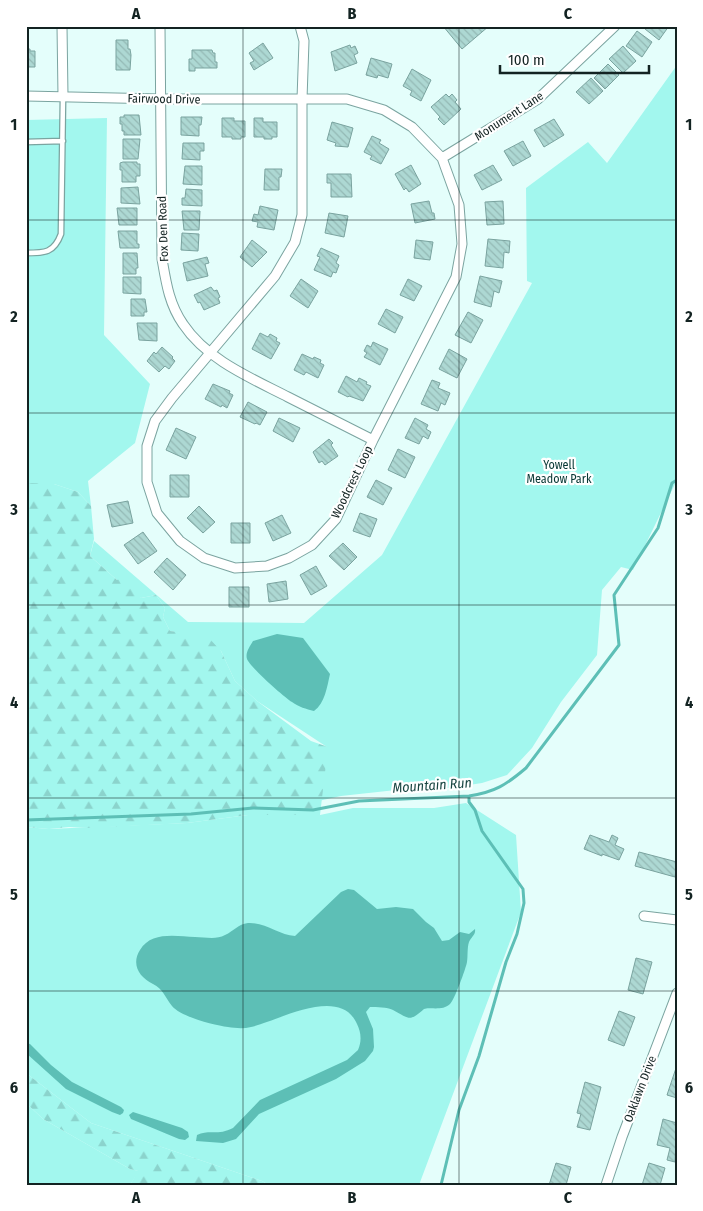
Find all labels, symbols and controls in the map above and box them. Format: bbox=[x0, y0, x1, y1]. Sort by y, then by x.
text: A bbox=[131, 4, 141, 23]
text: B bbox=[348, 4, 357, 23]
text: C bbox=[564, 4, 573, 23]
scale bar bbox=[500, 42, 649, 74]
text: 100 m bbox=[508, 51, 545, 69]
street label: Monument Lane bbox=[472, 89, 546, 143]
street label: Fairwood Drive bbox=[127, 91, 201, 107]
text: 1 bbox=[11, 115, 17, 134]
text: 1 bbox=[686, 115, 692, 134]
street label: Fox Den Road bbox=[155, 196, 171, 262]
text: 2 bbox=[9, 307, 18, 326]
text: 2 bbox=[684, 307, 693, 326]
street label: Woodcrest Loop bbox=[328, 444, 376, 520]
park label: Yowell Meadow Park bbox=[527, 458, 592, 486]
text: 3 bbox=[9, 500, 18, 519]
text: 3 bbox=[684, 500, 693, 519]
text: 4 bbox=[10, 693, 18, 712]
text: 4 bbox=[685, 693, 693, 712]
water label: Mountain Run bbox=[392, 774, 472, 797]
text: 5 bbox=[10, 885, 18, 904]
text: 5 bbox=[685, 885, 693, 904]
street label: Oaklawn Drive bbox=[621, 1054, 659, 1124]
text: 6 bbox=[10, 1078, 18, 1097]
text: 6 bbox=[685, 1078, 693, 1097]
text: A bbox=[131, 1188, 141, 1207]
text: B bbox=[348, 1188, 357, 1207]
text: C bbox=[564, 1188, 573, 1207]

